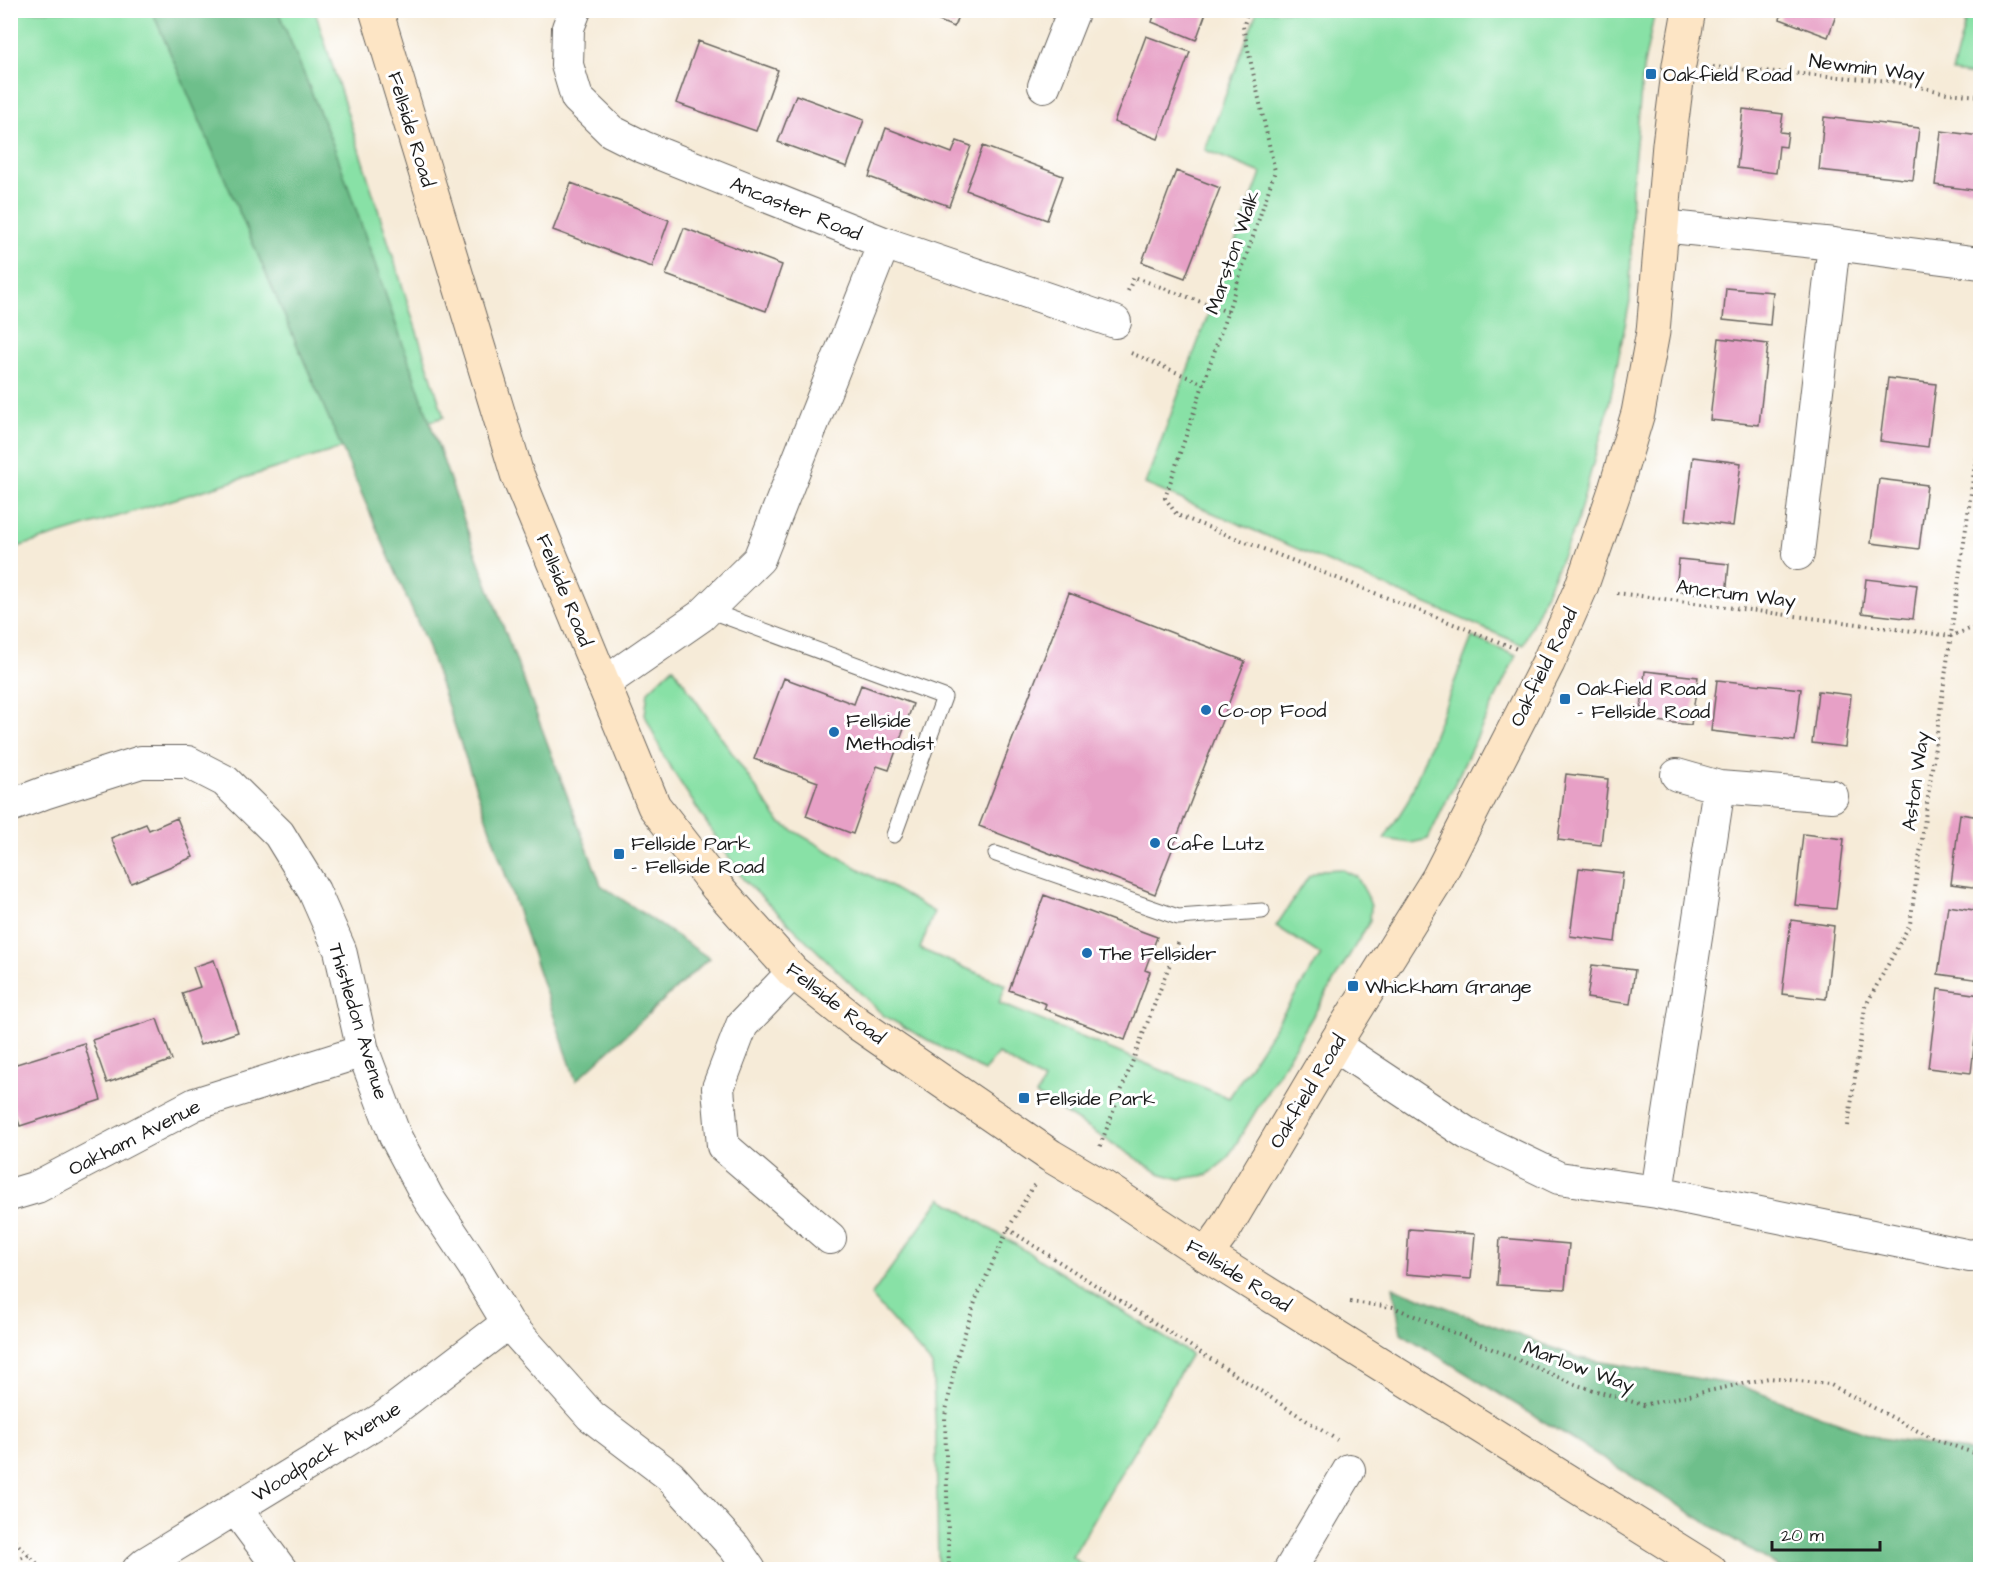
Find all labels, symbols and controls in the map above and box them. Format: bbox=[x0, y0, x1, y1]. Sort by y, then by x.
street label: Newmin Way bbox=[1807, 47, 1926, 90]
place label: Oakfield Road bbox=[1663, 61, 1792, 89]
marker: Oakfield Road bbox=[1644, 67, 1658, 81]
street label: Fellside Road bbox=[380, 68, 442, 190]
street label: Ancaster Road bbox=[726, 170, 866, 248]
street label: Marston Walk bbox=[1199, 187, 1267, 318]
street label: Fellside Road bbox=[529, 530, 599, 651]
street label: Ancrum Way bbox=[1674, 573, 1797, 616]
street label: Oakfield Road bbox=[1503, 603, 1585, 732]
place label: Oakfield Road - Fellside Road bbox=[1577, 675, 1710, 726]
marker: Oakfield Road - Fellside Road bbox=[1558, 692, 1572, 706]
place label: Co-op Food bbox=[1218, 697, 1327, 725]
marker: Co-op Food bbox=[1199, 703, 1213, 717]
place label: Fellside Methodist bbox=[846, 707, 934, 758]
marker: Fellside Methodist bbox=[827, 725, 841, 739]
street label: Aston Way bbox=[1895, 730, 1938, 833]
place label: Fellside Park - Fellside Road bbox=[631, 830, 764, 881]
place label: Cafe Lutz bbox=[1167, 830, 1264, 858]
marker: Cafe Lutz bbox=[1148, 836, 1162, 850]
marker: Fellside Park - Fellside Road bbox=[612, 847, 626, 861]
street label: Thistledon Avenue bbox=[321, 940, 395, 1103]
place label: The Fellsider bbox=[1099, 940, 1216, 968]
marker: The Fellsider bbox=[1080, 946, 1094, 960]
street label: Fellside Road bbox=[780, 956, 891, 1051]
place label: Whickham Grange bbox=[1365, 973, 1532, 1002]
marker: Whickham Grange bbox=[1346, 979, 1360, 993]
street label: Oakfield Road bbox=[1263, 1029, 1353, 1154]
place label: Fellside Park bbox=[1036, 1085, 1155, 1113]
marker: Fellside Park bbox=[1017, 1091, 1031, 1105]
street label: Oakham Avenue bbox=[64, 1093, 205, 1183]
street label: Fellside Road bbox=[1181, 1232, 1296, 1319]
street label: Marlow Way bbox=[1519, 1334, 1638, 1401]
street label: Woodpack Avenue bbox=[247, 1395, 407, 1509]
scale bar bbox=[1772, 1514, 1880, 1552]
text: 20 m bbox=[1781, 1523, 1824, 1548]

